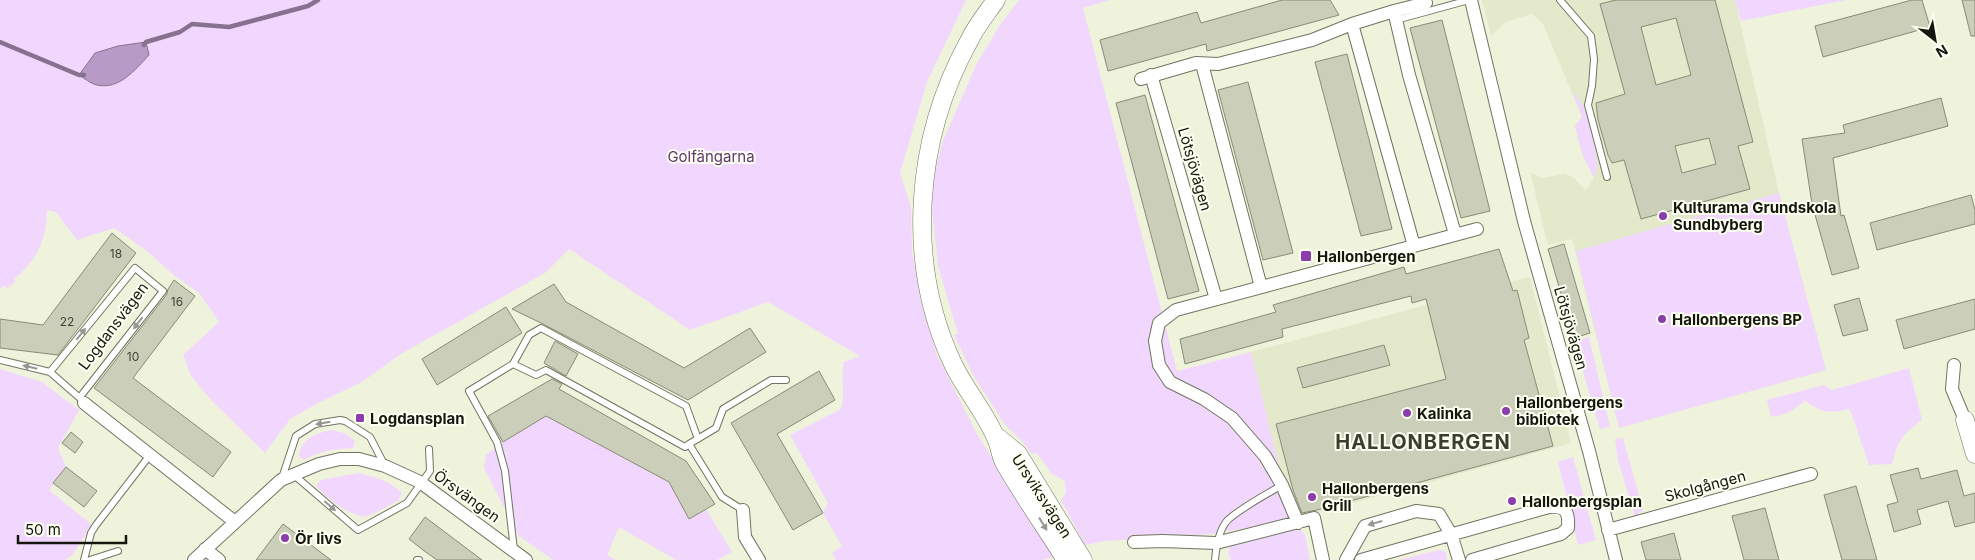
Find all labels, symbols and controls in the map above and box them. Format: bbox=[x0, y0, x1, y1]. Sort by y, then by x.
north arrow bbox=[1910, 15, 1960, 65]
text: N bbox=[1933, 42, 1951, 62]
street label: Lötsjövägen bbox=[1174, 125, 1216, 213]
park label: Golfängarna bbox=[667, 147, 755, 166]
place label: Kulturama Grundskola Sundbyberg bbox=[1673, 198, 1837, 234]
marker: Kulturama Grundskola Sundbyberg bbox=[1657, 210, 1669, 222]
house number: 18 bbox=[110, 246, 122, 261]
place label: Hallonbergen bbox=[1317, 247, 1415, 266]
marker: Hallonbergen bbox=[1299, 249, 1313, 263]
street label: Logdansvägen bbox=[74, 278, 152, 374]
street label: Lötsjövägen bbox=[1550, 284, 1592, 372]
house number: 16 bbox=[171, 294, 183, 309]
place label: Hallonbergens BP bbox=[1672, 310, 1802, 329]
marker: Hallonbergens BP bbox=[1656, 313, 1668, 325]
house number: 22 bbox=[60, 314, 74, 329]
one-way arrow bbox=[133, 316, 143, 330]
one-way arrow bbox=[75, 328, 86, 341]
house number: 10 bbox=[127, 349, 139, 364]
one-way arrow bbox=[23, 363, 38, 371]
place label: Hallonbergens bibliotek bbox=[1516, 393, 1623, 429]
place label: Kalinka bbox=[1417, 404, 1471, 423]
marker: Hallonbergens bibliotek bbox=[1500, 405, 1512, 417]
marker: Kalinka bbox=[1401, 407, 1413, 419]
place label: Logdansplan bbox=[370, 409, 465, 428]
marker: Logdansplan bbox=[354, 412, 366, 424]
one-way arrow bbox=[315, 420, 331, 428]
district label: HALLONBERGEN bbox=[1335, 430, 1511, 454]
street label: Ursviksvägen bbox=[1008, 450, 1076, 542]
street label: Örsvängen bbox=[430, 466, 504, 526]
street label: Skolgången bbox=[1662, 466, 1748, 506]
place label: Hallonbergens Grill bbox=[1322, 479, 1429, 515]
marker: Hallonbergens Grill bbox=[1306, 491, 1318, 503]
place label: Hallonbergsplan bbox=[1522, 492, 1642, 511]
marker: Hallonbergsplan bbox=[1506, 495, 1518, 507]
one-way arrow bbox=[324, 500, 336, 511]
scale bar bbox=[18, 512, 125, 544]
one-way arrow bbox=[1039, 518, 1048, 531]
text: 50 m bbox=[25, 520, 61, 539]
one-way arrow bbox=[1367, 520, 1382, 528]
place label: Ör livs bbox=[295, 529, 342, 548]
marker: Ör livs bbox=[279, 532, 291, 544]

